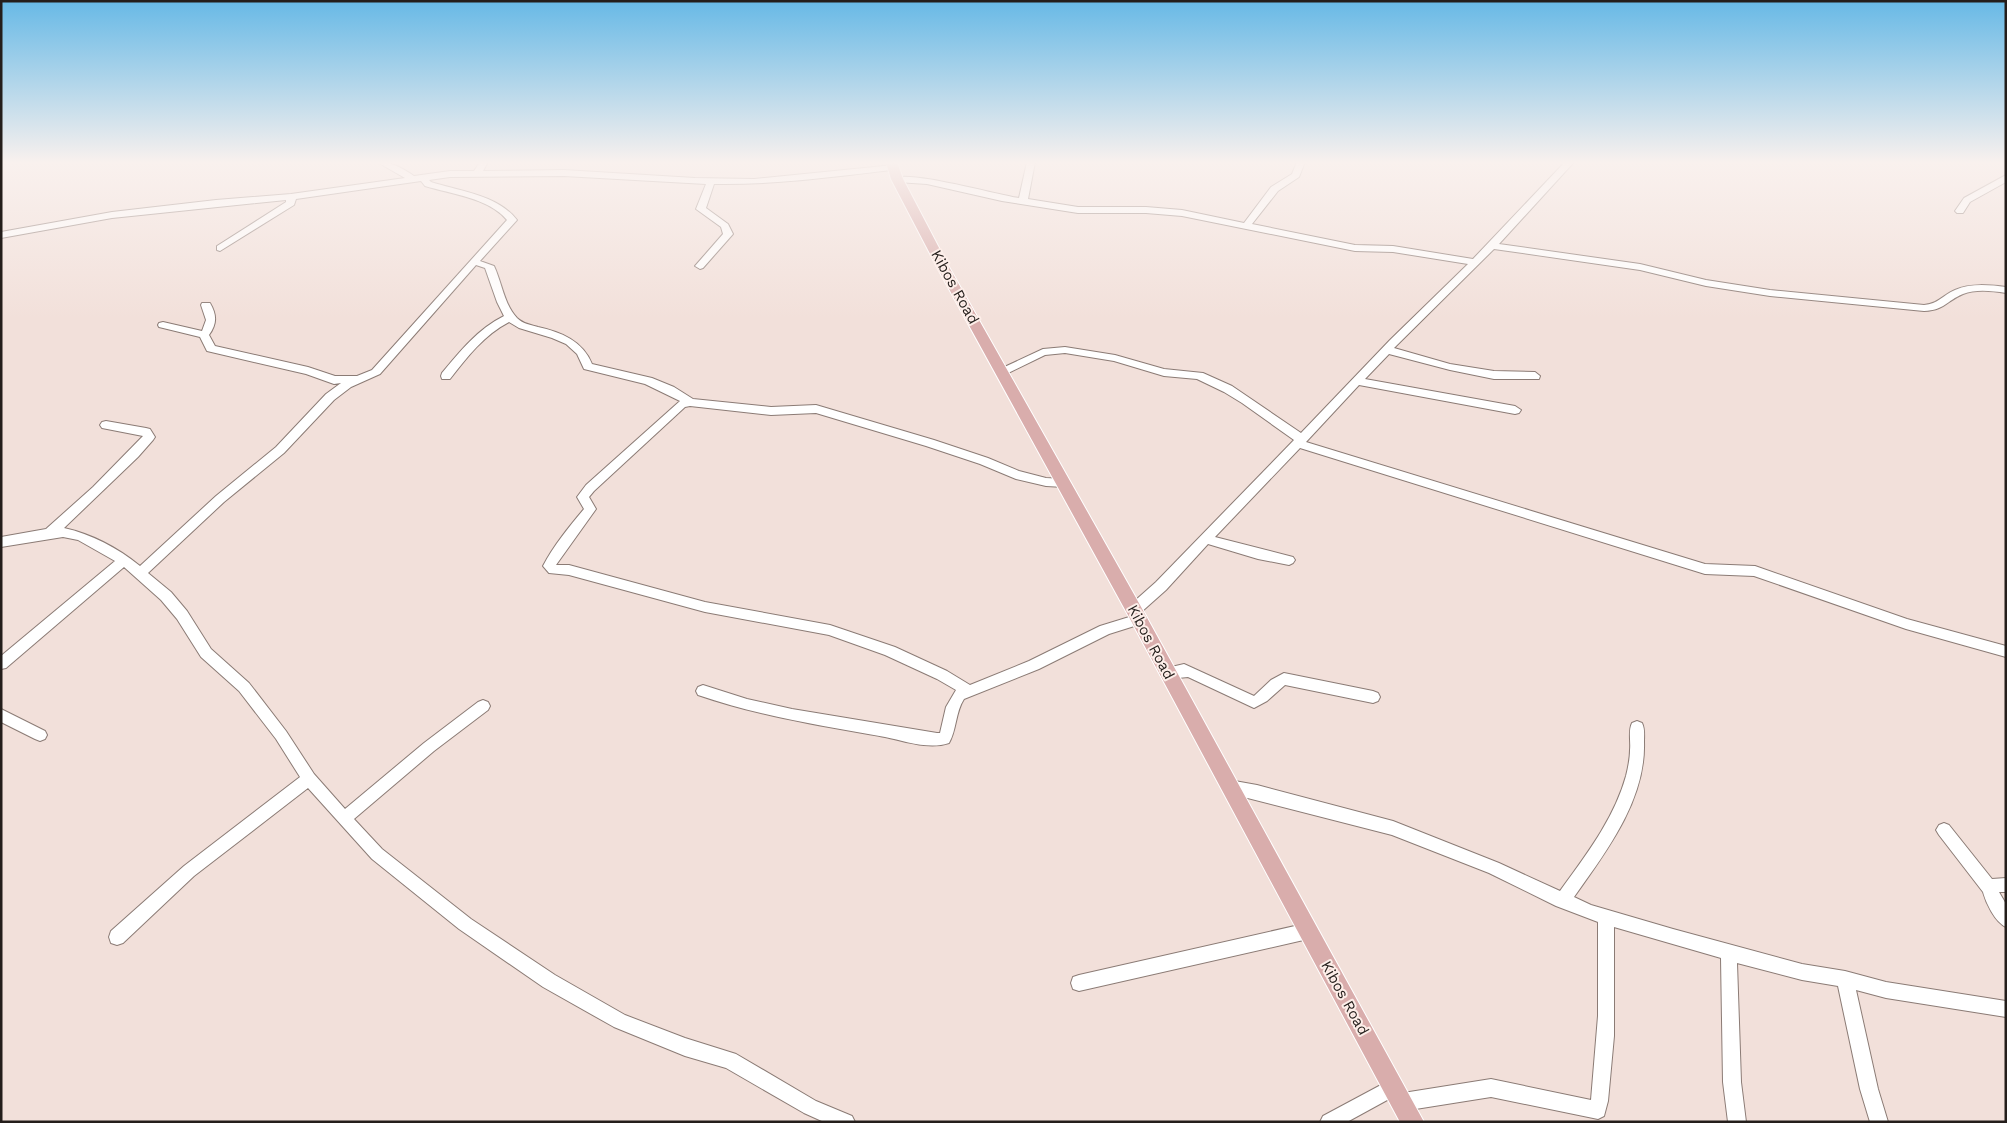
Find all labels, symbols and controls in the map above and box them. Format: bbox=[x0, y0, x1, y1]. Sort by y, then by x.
street label: Kibos Road bbox=[927, 247, 983, 327]
street label: Kibos Road bbox=[1124, 602, 1178, 682]
street label: Kibos Road bbox=[1317, 958, 1373, 1038]

